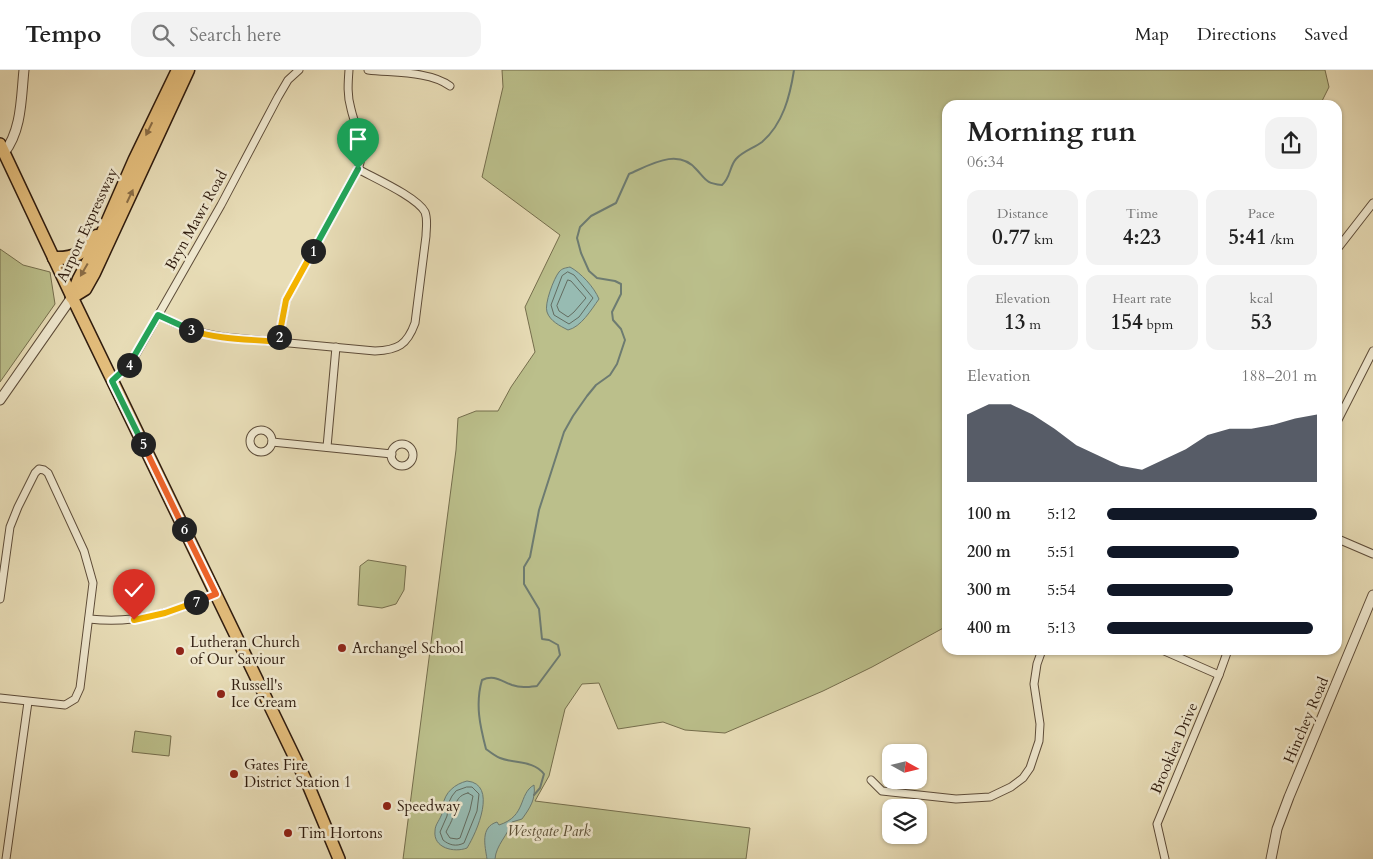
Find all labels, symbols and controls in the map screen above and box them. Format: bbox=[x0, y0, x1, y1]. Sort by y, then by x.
search box bbox=[131, 12, 481, 57]
text: Tempo bbox=[25, 18, 101, 51]
icon: search bbox=[149, 21, 177, 49]
text: Search here bbox=[189, 22, 281, 48]
text: Map bbox=[1135, 22, 1169, 47]
text: Directions bbox=[1197, 22, 1276, 47]
text: Saved bbox=[1304, 22, 1348, 47]
text: Morning run bbox=[967, 113, 1136, 151]
button: share bbox=[1265, 117, 1317, 169]
pin bbox=[337, 118, 379, 169]
one-way arrow bbox=[145, 122, 153, 137]
icon: arrive bbox=[344, 125, 372, 153]
text: 06:34 bbox=[967, 151, 1004, 173]
street label: Airport Expressway bbox=[52, 164, 122, 285]
street label: Bryn Mawr Road bbox=[160, 166, 232, 273]
one-way arrow bbox=[126, 189, 134, 203]
text: Distance bbox=[997, 204, 1048, 223]
text: Time bbox=[1126, 204, 1158, 223]
text: Pace bbox=[1248, 204, 1275, 223]
text: 0.77 bbox=[992, 223, 1030, 252]
text: 4:23 bbox=[1123, 223, 1161, 252]
text: 5:41 bbox=[1228, 223, 1267, 252]
text: km bbox=[1030, 230, 1053, 249]
text: /km bbox=[1267, 230, 1294, 249]
pin: 1 bbox=[300, 238, 326, 264]
text: 1 bbox=[310, 242, 317, 261]
one-way arrow bbox=[80, 262, 88, 277]
text: Elevation bbox=[995, 289, 1050, 308]
text: Heart rate bbox=[1112, 289, 1172, 308]
text: kcal bbox=[1250, 289, 1273, 308]
text: 13 bbox=[1004, 308, 1026, 337]
text: 154 bbox=[1111, 308, 1143, 337]
text: 53 bbox=[1251, 308, 1272, 337]
text: m bbox=[1026, 315, 1041, 334]
text: bpm bbox=[1143, 315, 1173, 334]
pin: 3 bbox=[178, 318, 204, 342]
text: 3 bbox=[188, 321, 195, 340]
pin: 2 bbox=[266, 324, 292, 350]
text: 2 bbox=[276, 328, 283, 347]
pin: 4 bbox=[116, 352, 142, 378]
text: 4 bbox=[126, 356, 133, 375]
text: Elevation bbox=[967, 365, 1031, 387]
text: 188–201 m bbox=[1241, 365, 1317, 387]
pin: 5 bbox=[130, 432, 156, 456]
text: 5 bbox=[140, 435, 147, 454]
text: 100 m bbox=[967, 503, 1011, 525]
text: 5:12 bbox=[1047, 503, 1076, 525]
pin: 6 bbox=[172, 516, 196, 542]
text: 6 bbox=[181, 520, 188, 539]
text: 200 m bbox=[967, 541, 1011, 563]
text: 5:51 bbox=[1047, 541, 1076, 563]
pin bbox=[113, 569, 155, 620]
icon: check bbox=[120, 576, 148, 604]
text: 300 m bbox=[967, 579, 1011, 601]
text: 5:54 bbox=[1047, 579, 1076, 601]
pin: 7 bbox=[184, 590, 208, 614]
text: 7 bbox=[193, 593, 200, 612]
text: 400 m bbox=[967, 617, 1011, 639]
text: 5:13 bbox=[1047, 617, 1076, 639]
place label: Lutheran Church of Our Saviour bbox=[190, 632, 301, 669]
place label: Archangel School bbox=[352, 638, 464, 658]
marker: Archangel School bbox=[336, 642, 348, 654]
marker: Lutheran Church of Our Saviour bbox=[174, 645, 186, 657]
street label: Hinchey Road bbox=[1279, 674, 1333, 766]
place label: Russell's Ice Cream bbox=[231, 675, 297, 712]
marker: Russell's Ice Cream bbox=[215, 688, 227, 700]
street label: Brooklea Drive bbox=[1146, 699, 1202, 797]
north arrow bbox=[882, 744, 928, 789]
map controls bbox=[882, 744, 927, 844]
place label: Gates Fire District Station 1 bbox=[244, 755, 352, 792]
marker: Gates Fire District Station 1 bbox=[228, 768, 240, 780]
place label: Speedway bbox=[397, 796, 461, 816]
button: layers bbox=[882, 799, 927, 844]
marker: Speedway bbox=[381, 800, 393, 812]
park label: Westgate Park bbox=[507, 821, 591, 841]
place label: Tim Hortons bbox=[298, 823, 382, 843]
marker: Tim Hortons bbox=[282, 827, 294, 839]

